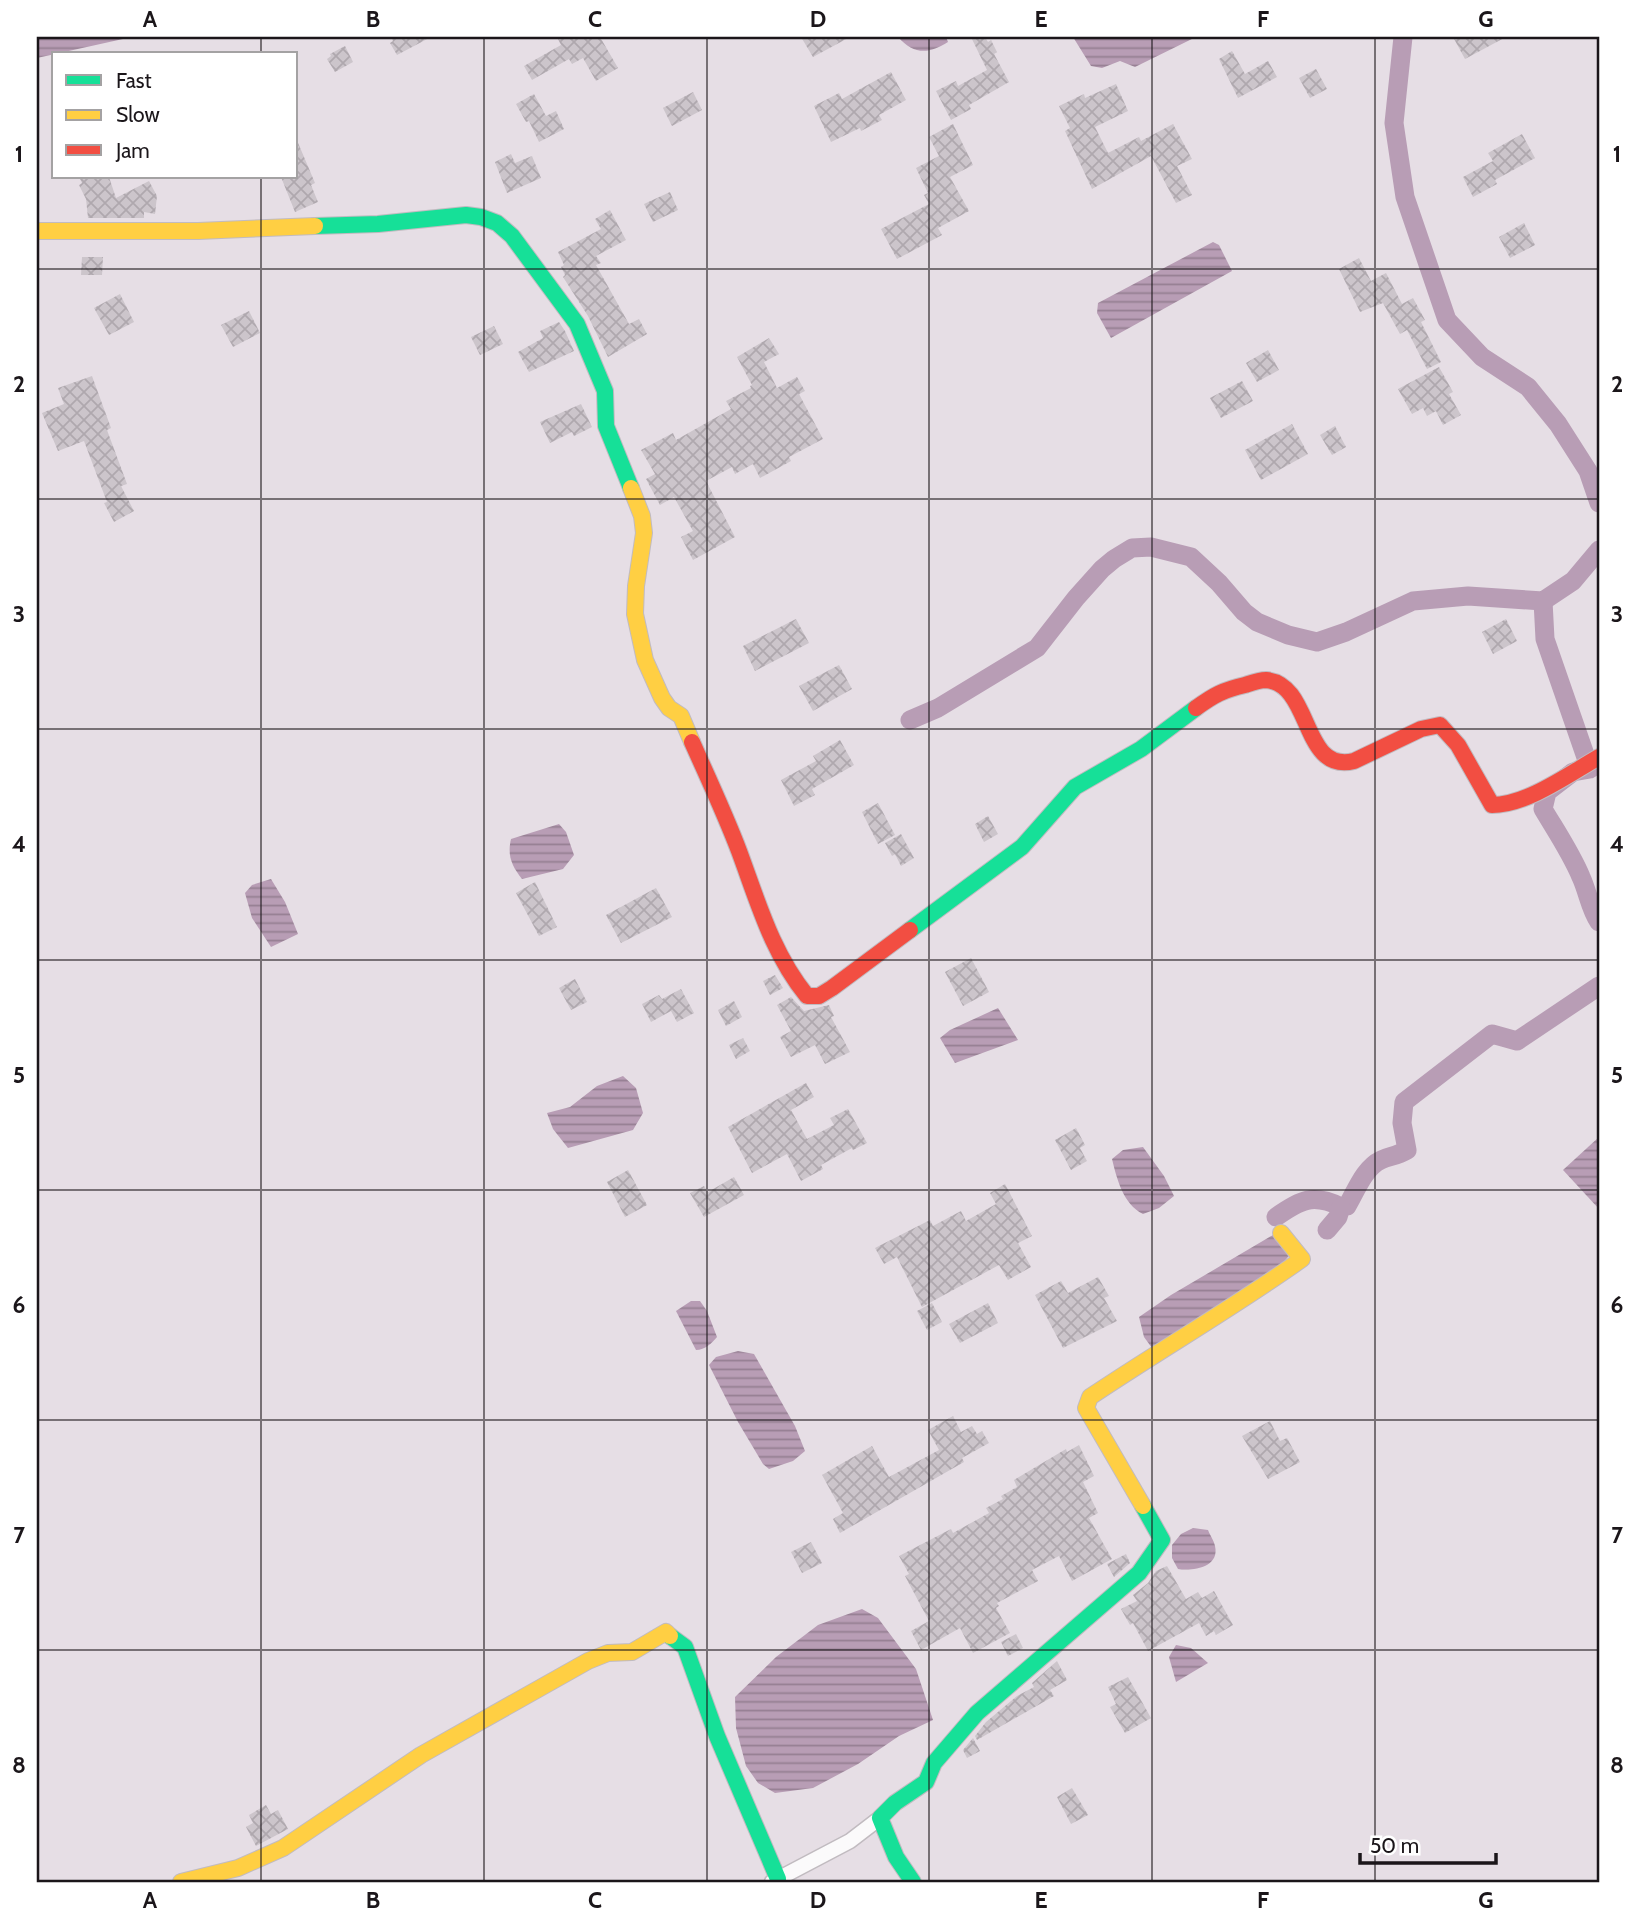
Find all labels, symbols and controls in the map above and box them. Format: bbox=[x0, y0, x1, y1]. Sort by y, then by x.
text: A bbox=[143, 5, 158, 33]
text: B bbox=[366, 5, 380, 33]
text: C bbox=[588, 5, 602, 33]
text: D bbox=[810, 5, 826, 33]
text: E bbox=[1034, 5, 1048, 33]
text: F bbox=[1257, 5, 1269, 33]
text: G bbox=[1478, 5, 1494, 33]
legend bbox=[52, 52, 298, 178]
text: Fast bbox=[116, 68, 152, 93]
text: Slow bbox=[116, 102, 160, 127]
text: Jam bbox=[115, 138, 150, 163]
text: 1 bbox=[15, 140, 23, 168]
text: 1 bbox=[1613, 140, 1621, 168]
text: 2 bbox=[13, 370, 25, 398]
text: 2 bbox=[1611, 370, 1623, 398]
text: 3 bbox=[13, 600, 25, 628]
text: 3 bbox=[1611, 600, 1623, 628]
text: 4 bbox=[12, 830, 26, 858]
text: 4 bbox=[1610, 830, 1624, 858]
text: 5 bbox=[13, 1061, 25, 1089]
text: 5 bbox=[1611, 1061, 1623, 1089]
text: 6 bbox=[13, 1291, 25, 1319]
text: 6 bbox=[1611, 1291, 1623, 1319]
text: 7 bbox=[13, 1521, 25, 1549]
text: 7 bbox=[1611, 1521, 1623, 1549]
text: 8 bbox=[12, 1751, 26, 1779]
text: 8 bbox=[1610, 1751, 1624, 1779]
scale bar bbox=[1360, 1821, 1496, 1865]
text: 50 m bbox=[1370, 1833, 1419, 1858]
text: A bbox=[143, 1886, 158, 1914]
text: B bbox=[366, 1886, 380, 1914]
text: C bbox=[588, 1886, 602, 1914]
text: D bbox=[810, 1886, 826, 1914]
text: E bbox=[1034, 1886, 1048, 1914]
text: F bbox=[1257, 1886, 1269, 1914]
text: G bbox=[1478, 1886, 1494, 1914]

